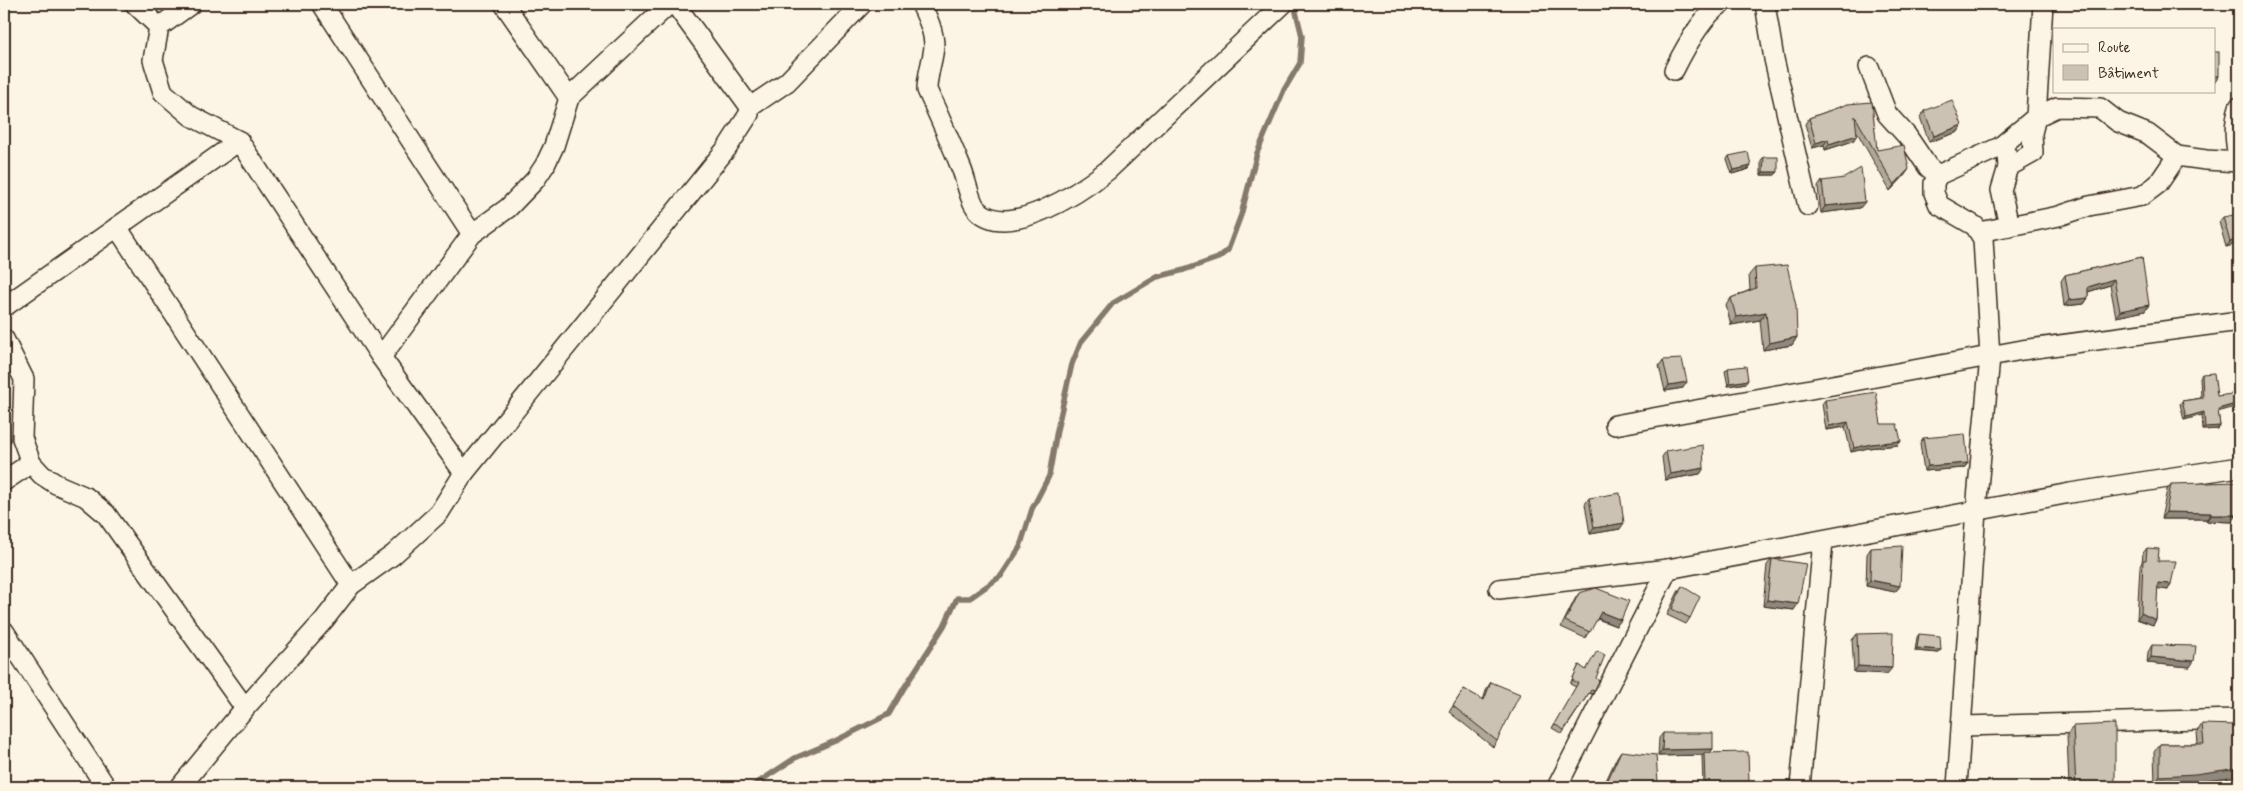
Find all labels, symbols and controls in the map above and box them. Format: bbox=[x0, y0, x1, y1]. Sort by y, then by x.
legend bbox=[2053, 28, 2216, 92]
text: Route bbox=[2098, 38, 2131, 58]
text: Bâtiment bbox=[2098, 64, 2159, 84]

